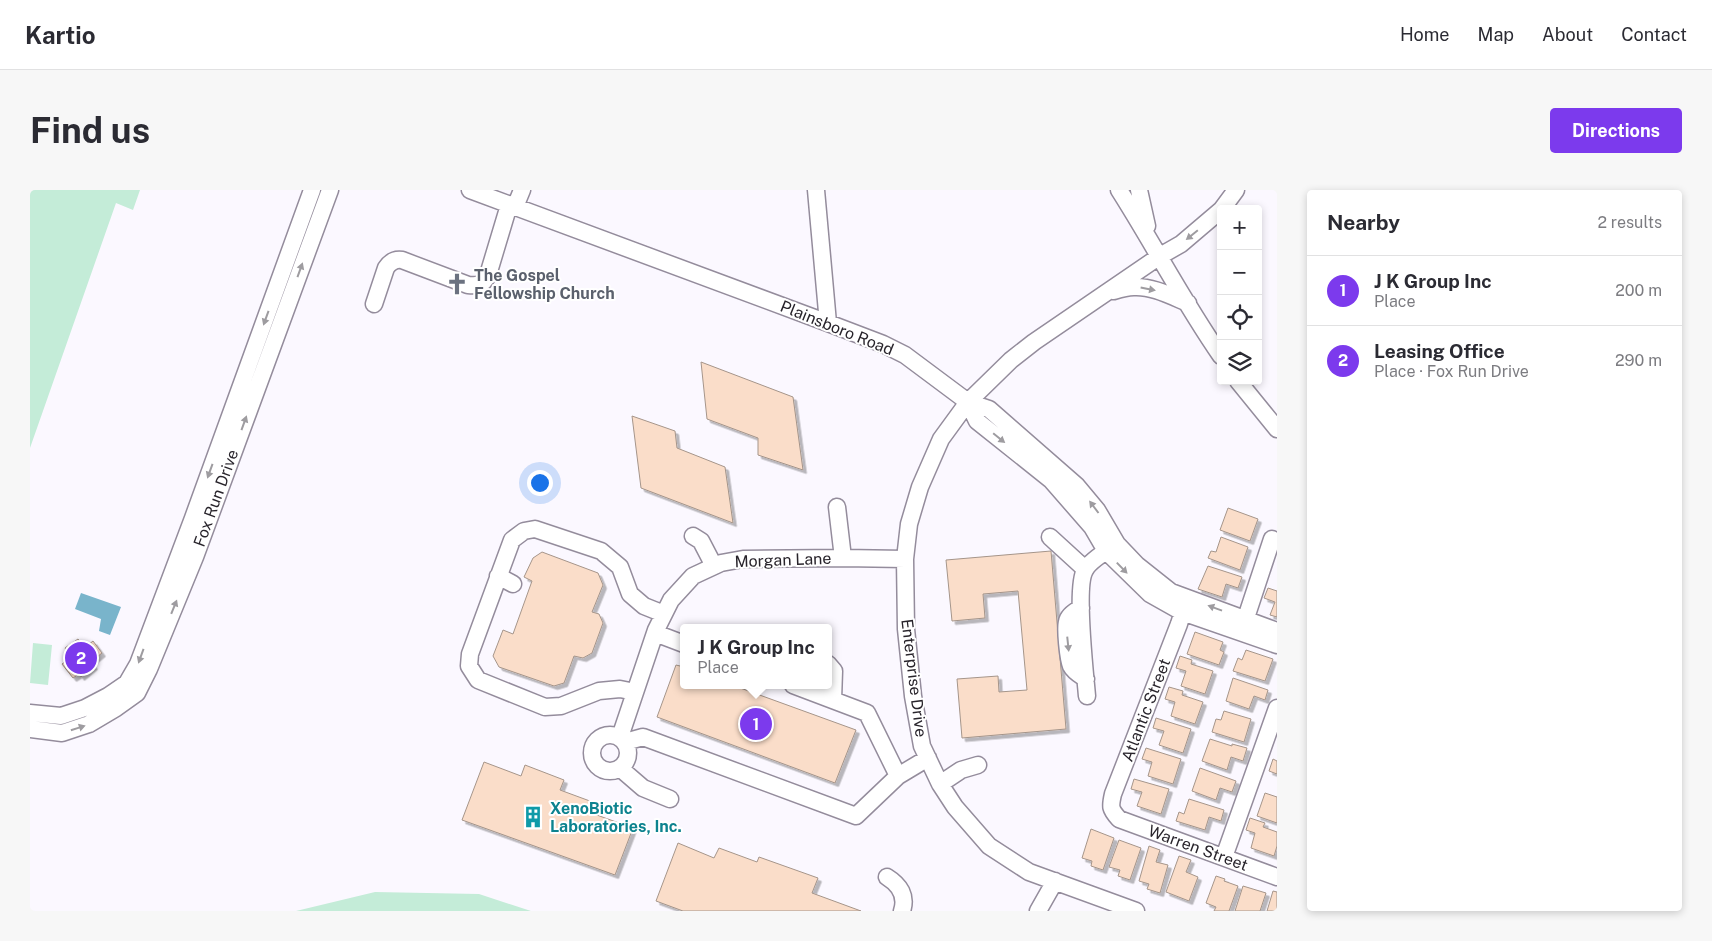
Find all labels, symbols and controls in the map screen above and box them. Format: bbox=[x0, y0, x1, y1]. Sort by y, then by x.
text: Kartio bbox=[25, 21, 96, 49]
text: Home bbox=[1400, 24, 1450, 45]
text: Map bbox=[1478, 24, 1514, 45]
text: About bbox=[1542, 24, 1593, 45]
text: Contact bbox=[1621, 24, 1687, 45]
button: Directions bbox=[1550, 108, 1682, 153]
text: Find us bbox=[30, 110, 150, 151]
map controls bbox=[1217, 205, 1262, 385]
button: + bbox=[1217, 205, 1262, 250]
text: Nearby bbox=[1327, 210, 1400, 235]
text: 2 results bbox=[1597, 213, 1662, 232]
one-way arrow bbox=[1186, 229, 1199, 240]
button: − bbox=[1217, 250, 1262, 295]
one-way arrow bbox=[297, 263, 304, 278]
place label: The Gospel Fellowship Church bbox=[474, 266, 615, 303]
text: J K Group Inc bbox=[1374, 270, 1492, 292]
church icon: The Gospel Fellowship Church bbox=[444, 271, 470, 297]
text: 1 bbox=[1340, 281, 1346, 300]
text: 200 m bbox=[1615, 281, 1662, 300]
one-way arrow bbox=[1140, 285, 1156, 293]
text: Place bbox=[1374, 292, 1416, 311]
button: locate bbox=[1217, 295, 1262, 340]
street label: Plainsboro Road bbox=[778, 297, 896, 359]
one-way arrow bbox=[262, 311, 270, 326]
button: layers bbox=[1217, 340, 1262, 385]
text: Leasing Office bbox=[1374, 340, 1505, 362]
text: 2 bbox=[1338, 351, 1348, 370]
text: 290 m bbox=[1615, 351, 1662, 370]
text: Place · Fox Run Drive bbox=[1374, 362, 1529, 381]
one-way arrow bbox=[241, 415, 248, 430]
one-way arrow bbox=[992, 433, 1005, 444]
street label: Fox Run Drive bbox=[190, 447, 242, 549]
one-way arrow bbox=[206, 464, 214, 479]
your location bbox=[527, 470, 553, 496]
one-way arrow bbox=[1089, 501, 1100, 514]
street label: Morgan Lane bbox=[734, 549, 832, 571]
one-way arrow bbox=[1116, 561, 1128, 573]
one-way arrow bbox=[171, 600, 179, 615]
one-way arrow bbox=[1207, 604, 1222, 612]
street label: Enterprise Drive bbox=[897, 618, 931, 738]
popup bbox=[680, 624, 832, 689]
text: J K Group Inc bbox=[697, 636, 815, 658]
one-way arrow bbox=[1064, 636, 1072, 652]
pin: 2 bbox=[65, 639, 97, 677]
one-way arrow bbox=[137, 648, 144, 663]
street label: Atlantic Street bbox=[1118, 656, 1174, 764]
text: Place bbox=[697, 658, 739, 677]
pin: 1 bbox=[740, 705, 772, 743]
one-way arrow bbox=[70, 723, 85, 731]
place label: XenoBiotic Laboratories, Inc. bbox=[550, 799, 682, 836]
building icon: XenoBiotic Laboratories, Inc. bbox=[520, 804, 546, 830]
street label: Warren Street bbox=[1146, 821, 1250, 875]

